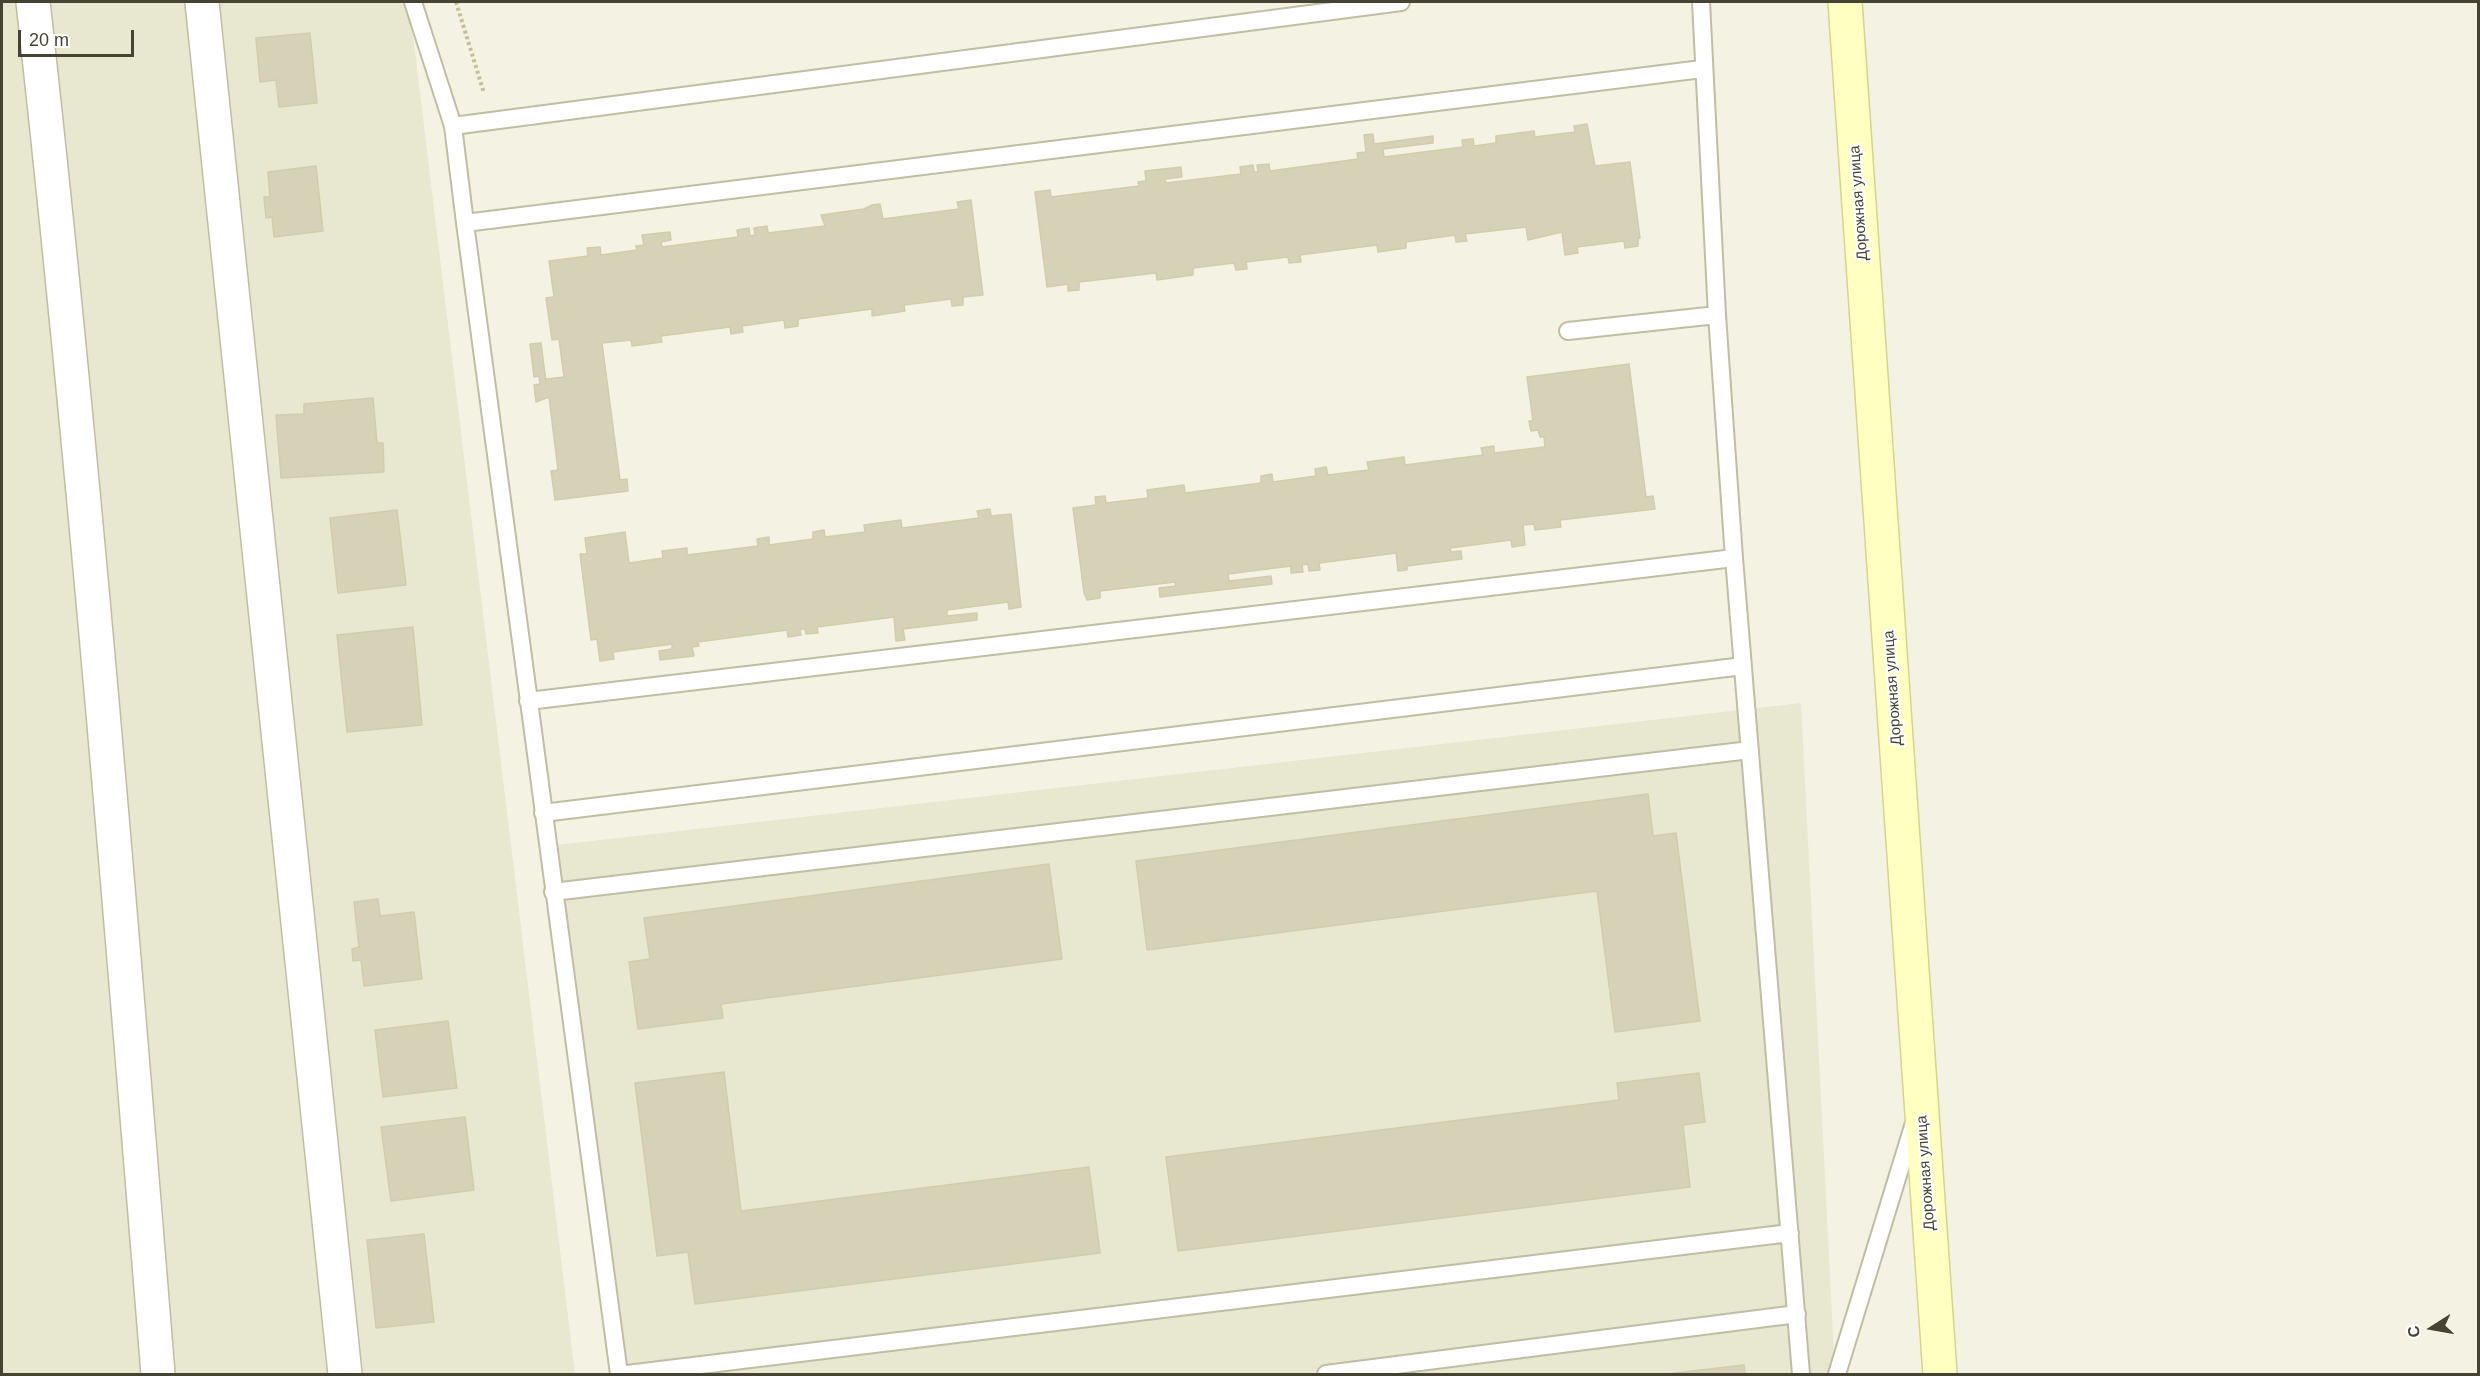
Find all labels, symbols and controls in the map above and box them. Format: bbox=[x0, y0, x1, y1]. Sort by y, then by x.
scale bar bbox=[21, 18, 136, 56]
text: 20 m bbox=[29, 30, 69, 50]
street label: Дорожная улица bbox=[1846, 145, 1872, 261]
street label: Дорожная улица bbox=[1880, 630, 1906, 746]
street label: Дорожная улица bbox=[1913, 1115, 1939, 1231]
north arrow bbox=[2402, 1298, 2462, 1358]
text: С bbox=[2404, 1324, 2423, 1339]

